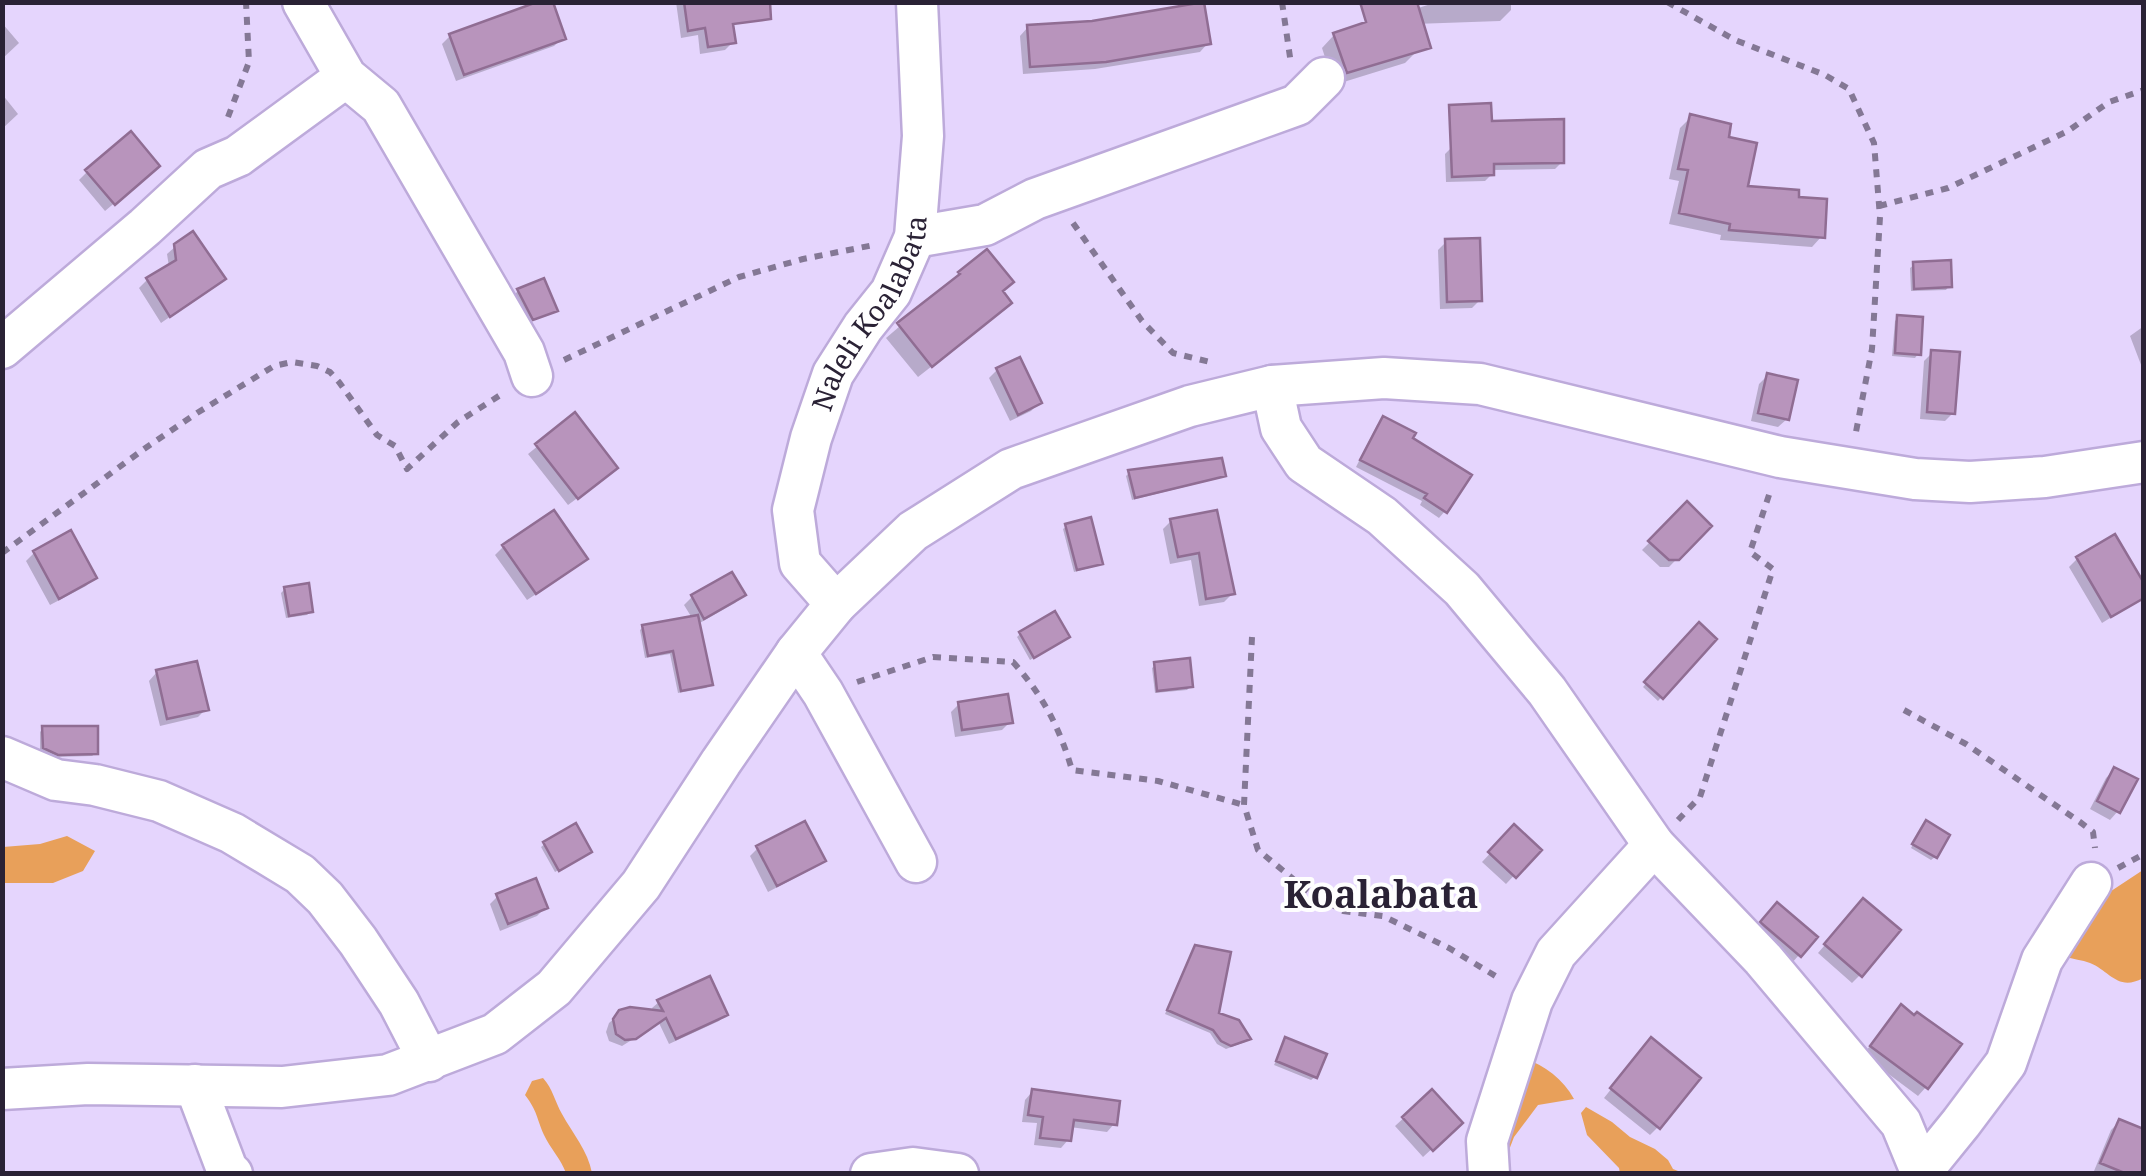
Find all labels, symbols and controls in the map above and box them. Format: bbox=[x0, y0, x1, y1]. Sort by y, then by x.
street label: Naleli Koalabata bbox=[802, 214, 935, 416]
district label: Koalabata bbox=[1283, 867, 1479, 919]

